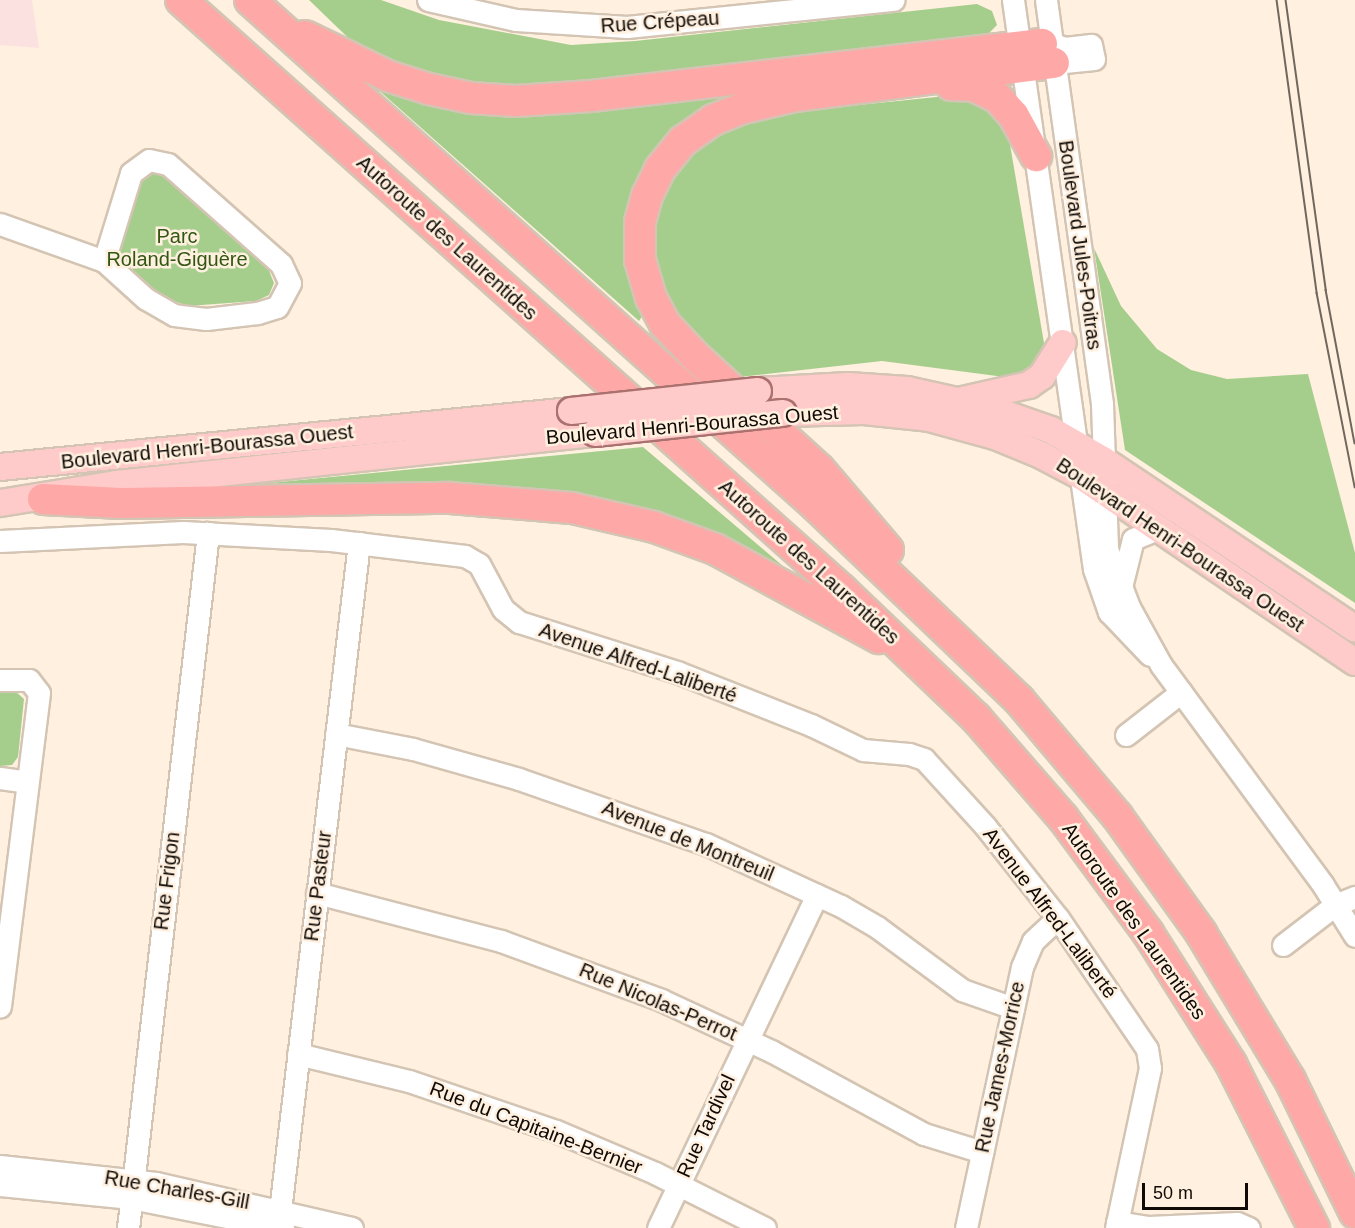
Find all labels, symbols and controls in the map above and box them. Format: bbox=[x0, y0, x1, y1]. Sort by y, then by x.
street label: Rue Crépeau bbox=[600, 6, 720, 38]
street label: Boulevard Jules-Poitras bbox=[1053, 139, 1107, 351]
street label: Autoroute des Laurentides bbox=[352, 151, 542, 325]
park label: Parc Roland-Giguère bbox=[106, 225, 248, 272]
street label: Boulevard Henri-Bourassa Ouest bbox=[545, 400, 839, 450]
street label: Boulevard Henri-Bourassa Ouest bbox=[60, 420, 354, 474]
street label: Boulevard Henri-Bourassa Ouest bbox=[1052, 453, 1308, 637]
street label: Autoroute des Laurentides bbox=[714, 475, 904, 649]
street label: Avenue Alfred-Laliberté bbox=[535, 618, 741, 708]
street label: Avenue de Montreuil bbox=[599, 796, 777, 886]
street label: Autoroute des Laurentides bbox=[1057, 818, 1211, 1024]
street label: Avenue Alfred-Laliberté bbox=[978, 822, 1122, 1004]
street label: Rue Pasteur bbox=[299, 829, 337, 943]
street label: Rue Frigon bbox=[149, 830, 185, 932]
street label: Rue Nicolas-Perrot bbox=[576, 958, 740, 1046]
street label: Rue James-Morrice bbox=[970, 979, 1030, 1155]
street label: Rue Tardivel bbox=[672, 1071, 740, 1181]
street label: Rue du Capitaine-Bernier bbox=[426, 1076, 646, 1180]
street label: Rue Charles-Gill bbox=[103, 1165, 251, 1215]
scale bar bbox=[1145, 1171, 1252, 1209]
text: 50 m bbox=[1153, 1183, 1193, 1203]

